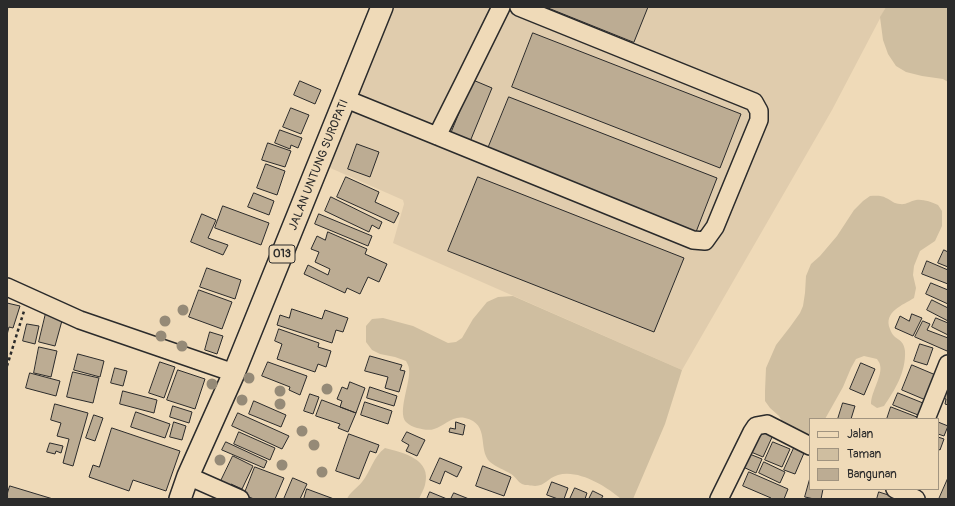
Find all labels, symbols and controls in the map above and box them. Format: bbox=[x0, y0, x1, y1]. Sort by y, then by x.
street label: JALAN UNTUNG SUROPATI bbox=[286, 97, 352, 233]
road number: 013 bbox=[269, 245, 295, 263]
legend bbox=[809, 418, 939, 490]
text: Jalan bbox=[847, 427, 873, 442]
text: Taman bbox=[847, 447, 881, 462]
text: Bangunan bbox=[847, 467, 897, 482]

